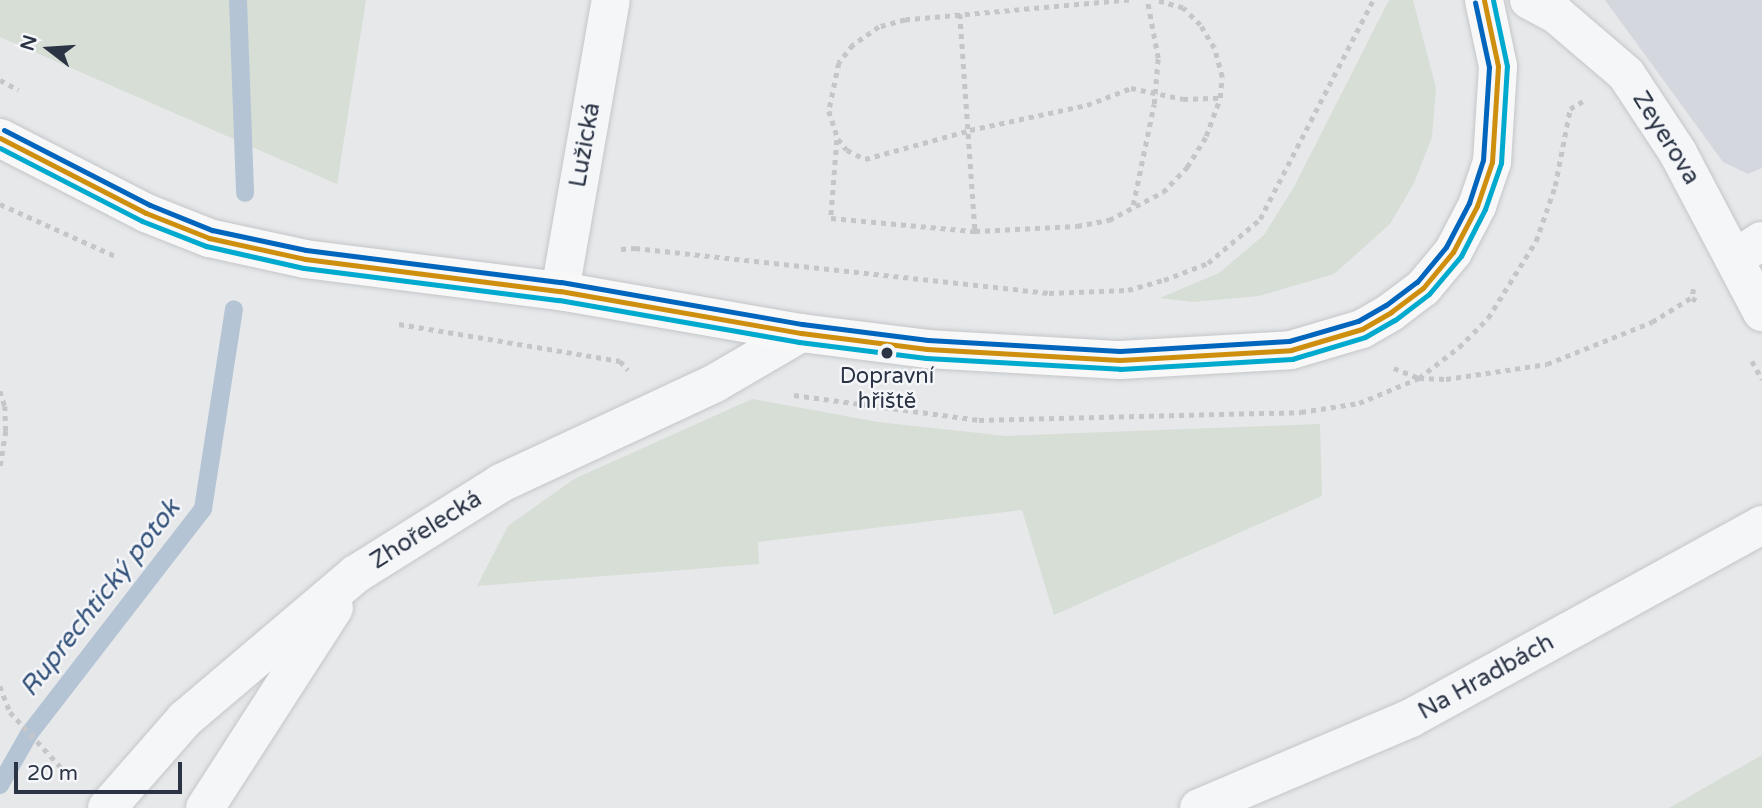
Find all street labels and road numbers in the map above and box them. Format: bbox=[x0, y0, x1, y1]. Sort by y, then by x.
street label: Zeyerova bbox=[1626, 86, 1706, 190]
street label: Lužická bbox=[563, 100, 607, 190]
street label: Zhořelecká bbox=[365, 485, 487, 575]
street label: Na Hradbách bbox=[1413, 628, 1559, 726]

